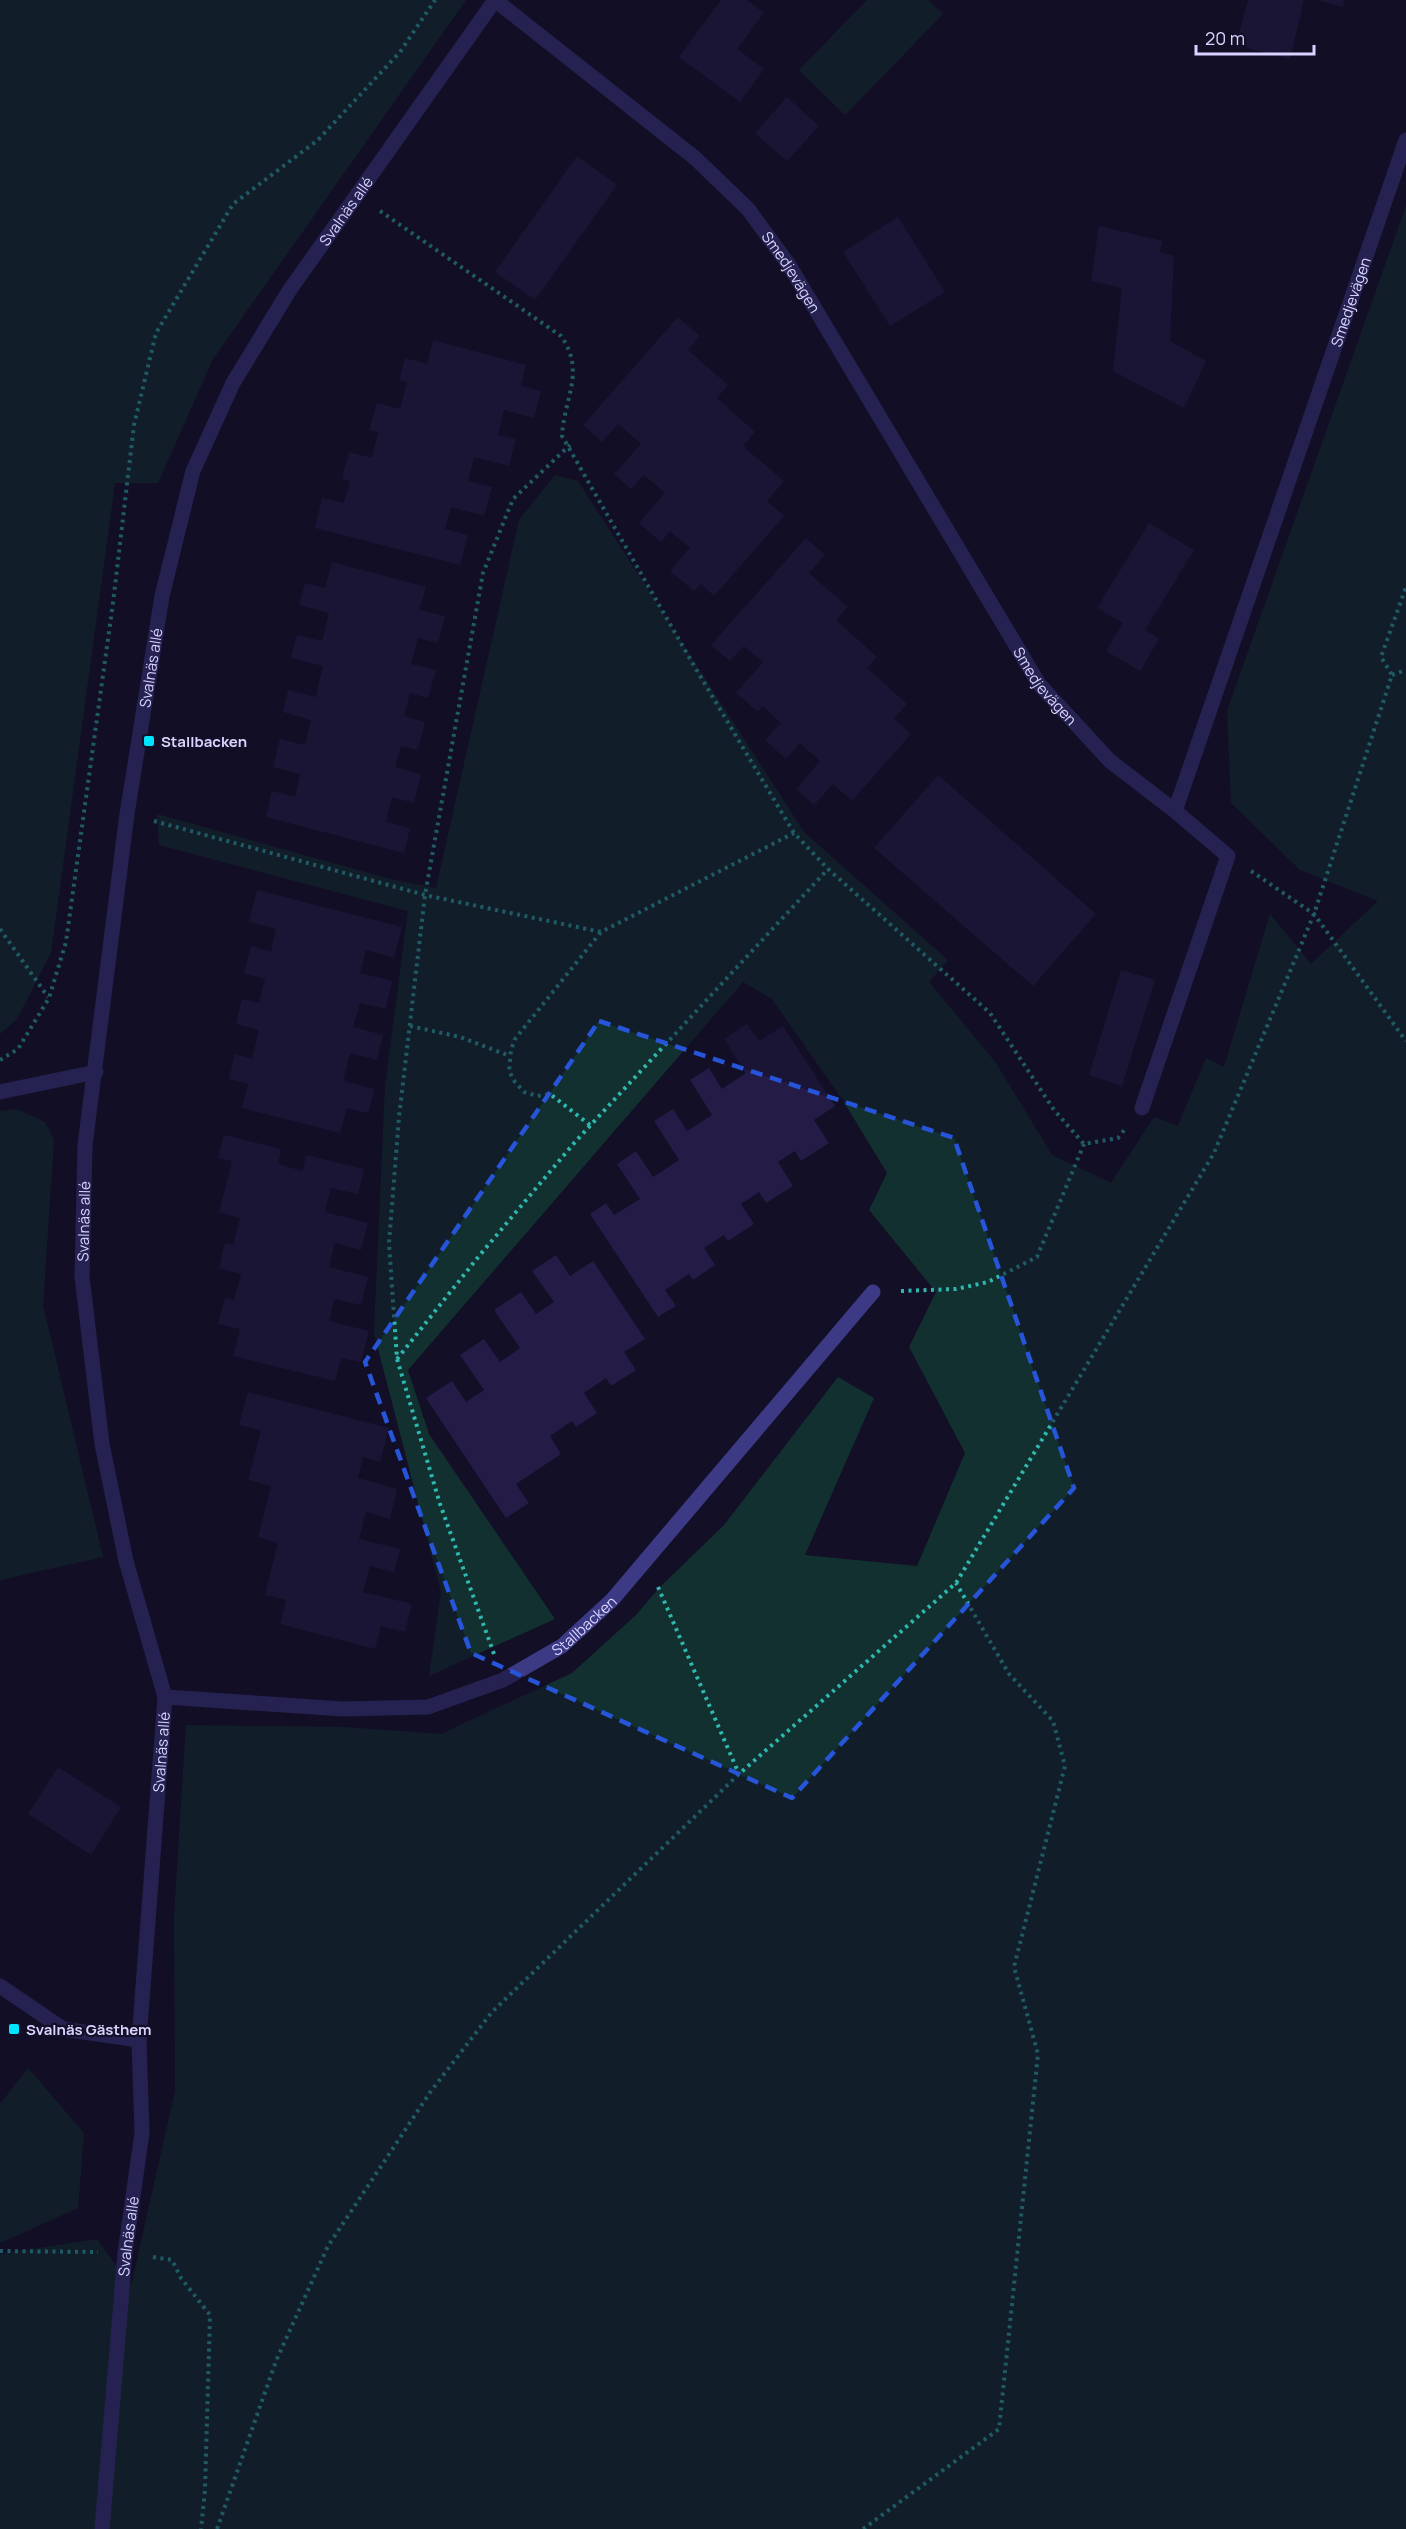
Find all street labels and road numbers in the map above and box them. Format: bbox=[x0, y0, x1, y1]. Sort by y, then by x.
street label: Svalnäs allé bbox=[314, 172, 378, 250]
street label: Smedjevägen bbox=[757, 227, 826, 317]
street label: Smedjevägen bbox=[1325, 254, 1375, 350]
street label: Svalnäs allé bbox=[134, 626, 167, 709]
street label: Smedjevägen bbox=[1009, 643, 1082, 729]
street label: Svalnäs allé bbox=[72, 1181, 95, 1262]
street label: Stallbacken bbox=[547, 1591, 621, 1660]
street label: Svalnäs allé bbox=[147, 1711, 174, 1793]
street label: Svalnäs allé bbox=[113, 2195, 143, 2277]

